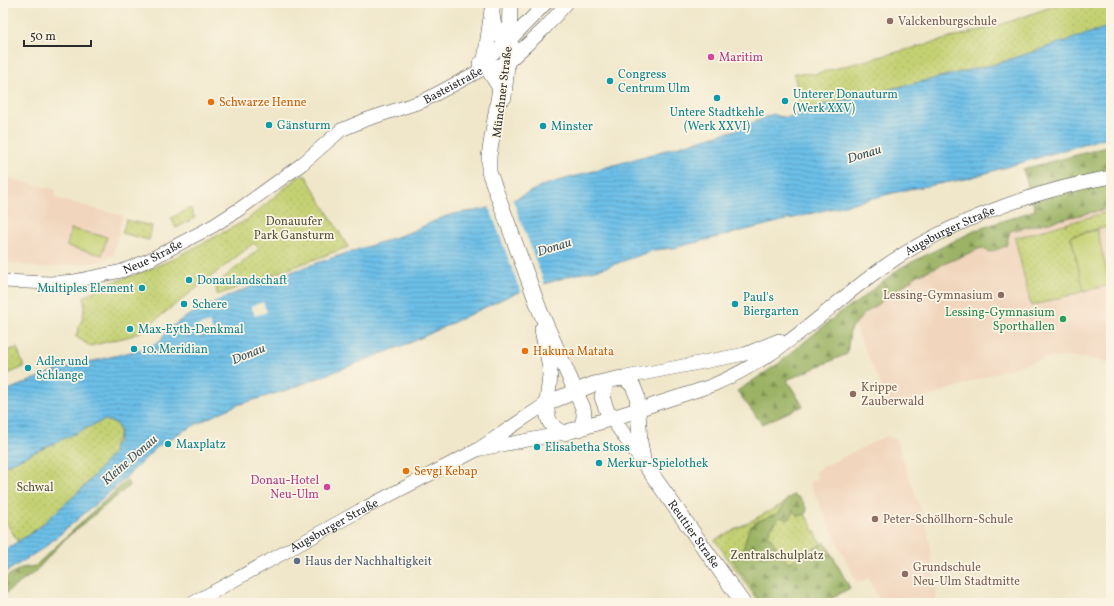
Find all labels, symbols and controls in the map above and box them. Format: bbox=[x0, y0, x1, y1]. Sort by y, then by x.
place label: Valckenburgschule bbox=[898, 14, 997, 30]
marker: Valckenburgschule bbox=[885, 16, 895, 26]
scale bar bbox=[24, 22, 91, 48]
text: 50 m bbox=[30, 29, 56, 45]
street label: Münchner Straße bbox=[489, 45, 517, 139]
place label: Maritim bbox=[719, 50, 764, 66]
marker: Maritim bbox=[706, 52, 716, 62]
street label: Basteistraße bbox=[421, 63, 486, 108]
place label: Congress Centrum Ulm bbox=[618, 67, 690, 97]
marker: Congress Centrum Ulm bbox=[605, 76, 615, 86]
place label: Unterer Donauturm (Werk XXV) bbox=[793, 87, 898, 117]
marker: Untere Stadtkehle (Werk XXVI) bbox=[712, 93, 722, 103]
place label: Schwarze Henne bbox=[219, 95, 307, 111]
marker: Unterer Donauturm (Werk XXV) bbox=[780, 96, 790, 106]
marker: Schwarze Henne bbox=[206, 97, 216, 107]
place label: Untere Stadtkehle (Werk XXVI) bbox=[670, 105, 765, 135]
place label: Gänsturm bbox=[277, 118, 331, 134]
place label: Minster bbox=[551, 119, 593, 135]
marker: Gänsturm bbox=[264, 120, 274, 130]
marker: Minster bbox=[538, 121, 548, 131]
water label: Donau bbox=[845, 141, 884, 169]
street label: Augsburger Straße bbox=[902, 203, 998, 260]
park label: Donauufer Park Gansturm bbox=[254, 214, 335, 244]
water label: Donau bbox=[535, 234, 574, 262]
street label: Neue Straße bbox=[121, 236, 186, 279]
place label: Donaulandschaft bbox=[197, 273, 287, 289]
marker: Donaulandschaft bbox=[184, 275, 194, 285]
place label: Multiples Element bbox=[37, 281, 134, 297]
marker: Multiples Element bbox=[137, 283, 147, 293]
place label: Lessing-Gymnasium bbox=[883, 288, 993, 304]
place label: Paul's Biergarten bbox=[743, 290, 799, 320]
marker: Lessing-Gymnasium bbox=[996, 290, 1006, 300]
place label: Schere bbox=[192, 297, 228, 313]
marker: Schere bbox=[179, 299, 189, 309]
marker: Paul's Biergarten bbox=[730, 299, 740, 309]
place label: Lessing-Gymnasium Sporthallen bbox=[945, 305, 1055, 335]
marker: Lessing-Gymnasium Sporthallen bbox=[1058, 314, 1068, 324]
place label: Max-Eyth-Denkmal bbox=[138, 322, 244, 338]
marker: Max-Eyth-Denkmal bbox=[125, 324, 135, 334]
water label: Donau bbox=[229, 340, 269, 370]
place label: 10. Meridian bbox=[142, 342, 208, 358]
marker: 10. Meridian bbox=[129, 344, 139, 354]
place label: Hakuna Matata bbox=[533, 344, 614, 360]
marker: Hakuna Matata bbox=[520, 346, 530, 356]
place label: Adler und Schlange bbox=[36, 354, 89, 384]
marker: Adler und Schlange bbox=[23, 363, 33, 373]
place label: Krippe Zauberwald bbox=[861, 380, 924, 410]
marker: Krippe Zauberwald bbox=[848, 389, 858, 399]
water label: Kleine Donau bbox=[99, 431, 162, 490]
place label: Maxplatz bbox=[176, 437, 226, 453]
marker: Maxplatz bbox=[163, 439, 173, 449]
place label: Elisabetha Stoss bbox=[545, 440, 630, 456]
marker: Elisabetha Stoss bbox=[532, 442, 542, 452]
place label: Merkur-Spielothek bbox=[607, 456, 709, 472]
marker: Merkur-Spielothek bbox=[594, 458, 604, 468]
place label: Sevgi Kebap bbox=[414, 464, 478, 480]
marker: Sevgi Kebap bbox=[401, 466, 411, 476]
place label: Donau-Hotel Neu-Ulm bbox=[250, 473, 319, 503]
park label: Schwal bbox=[16, 480, 54, 496]
marker: Donau-Hotel Neu-Ulm bbox=[322, 482, 332, 492]
street label: Augsburger Straße bbox=[287, 495, 382, 557]
street label: Reuttier Straße bbox=[664, 497, 723, 572]
place label: Peter-Schöllhorn-Schule bbox=[883, 512, 1013, 528]
marker: Peter-Schöllhorn-Schule bbox=[870, 514, 880, 524]
park label: Zentralschulplatz bbox=[730, 548, 824, 564]
place label: Haus der Nachhaltigkeit bbox=[305, 554, 432, 570]
marker: Haus der Nachhaltigkeit bbox=[292, 556, 302, 566]
place label: Grundschule Neu-Ulm Stadtmitte bbox=[913, 560, 1020, 590]
marker: Grundschule Neu-Ulm Stadtmitte bbox=[900, 569, 910, 579]

